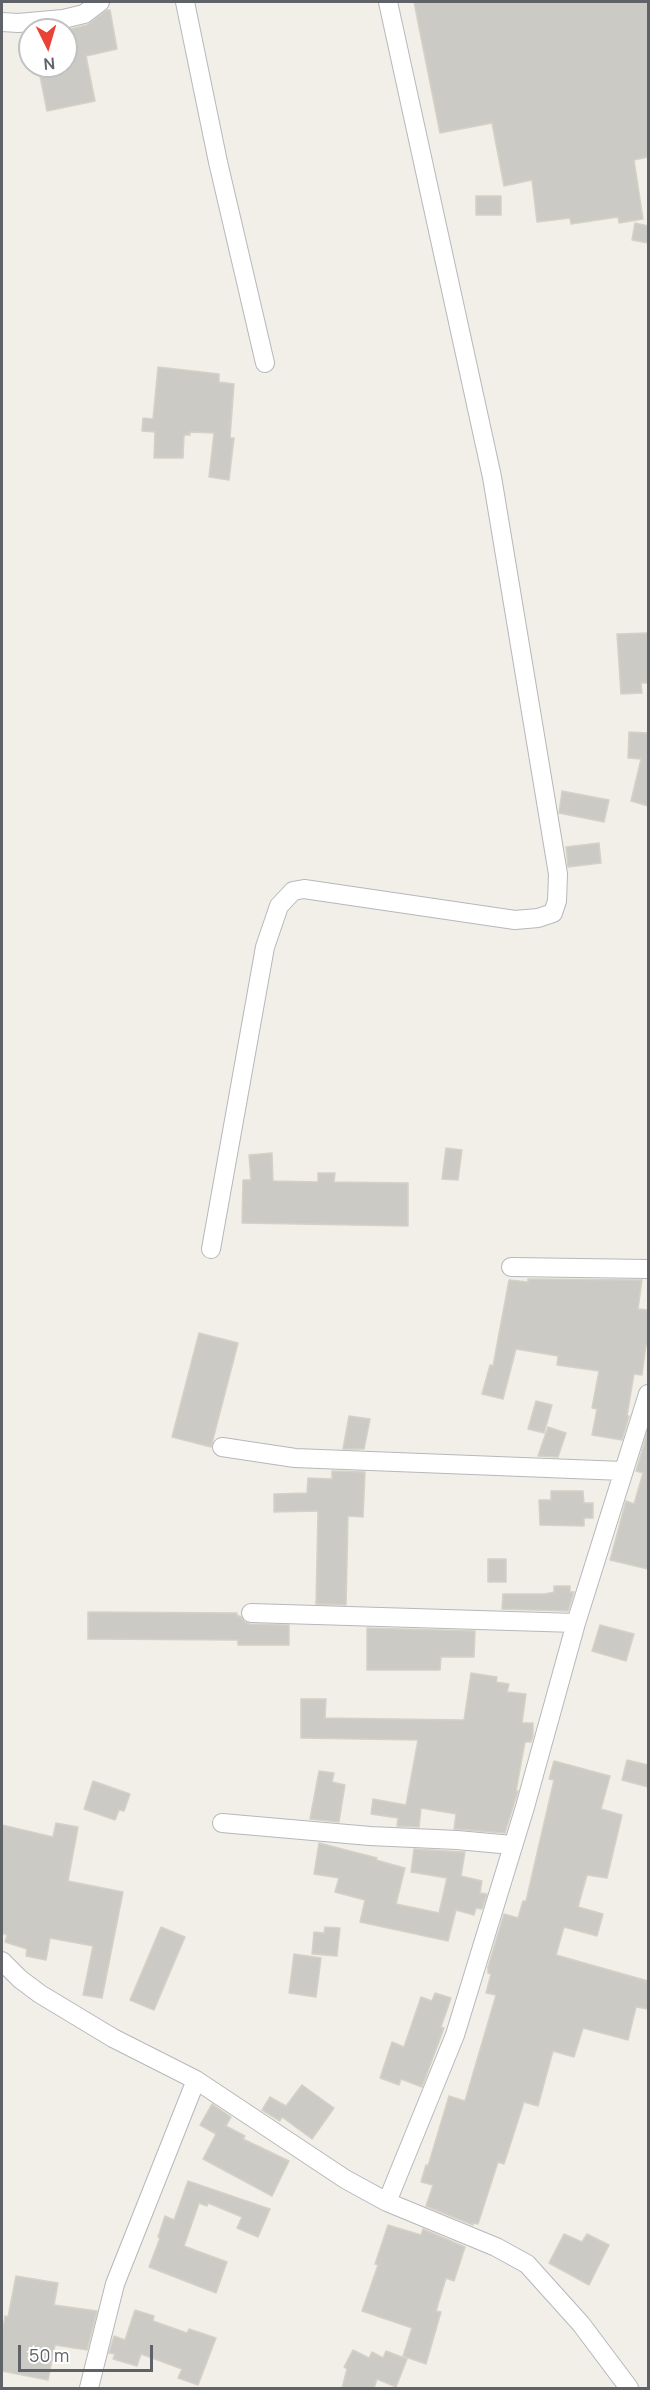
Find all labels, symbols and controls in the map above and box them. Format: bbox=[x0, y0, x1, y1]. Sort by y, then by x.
north arrow bbox=[18, 18, 78, 78]
text: N bbox=[43, 52, 56, 75]
scale bar bbox=[21, 2333, 156, 2371]
text: 50 m bbox=[29, 2343, 69, 2367]

